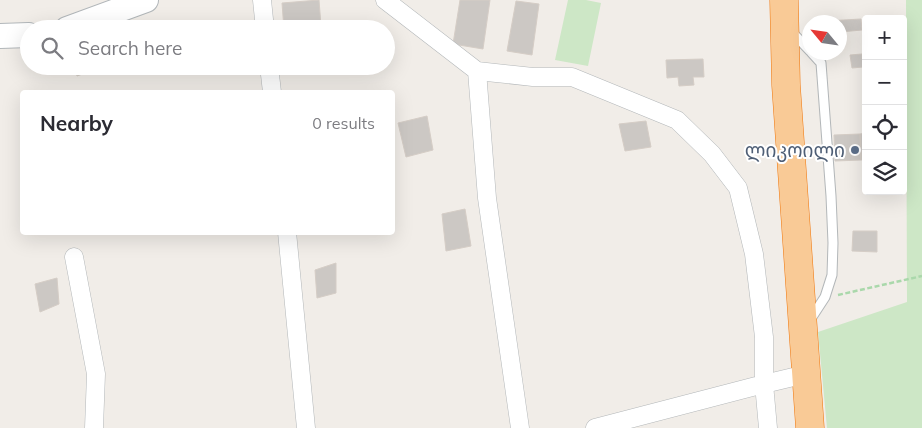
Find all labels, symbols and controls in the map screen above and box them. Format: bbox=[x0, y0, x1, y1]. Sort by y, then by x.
north arrow bbox=[802, 15, 847, 60]
map controls bbox=[862, 15, 907, 195]
button: + bbox=[862, 15, 907, 60]
search box bbox=[20, 20, 395, 75]
icon: search bbox=[38, 34, 66, 62]
text: Search here bbox=[78, 36, 182, 60]
button: − bbox=[862, 60, 907, 105]
button: locate bbox=[862, 105, 907, 150]
text: Nearby bbox=[40, 110, 113, 136]
text: 0 results bbox=[312, 113, 375, 133]
place label: ლიკოილი bbox=[745, 138, 845, 163]
marker: ლიკოილი bbox=[849, 144, 861, 156]
button: layers bbox=[862, 150, 907, 195]

